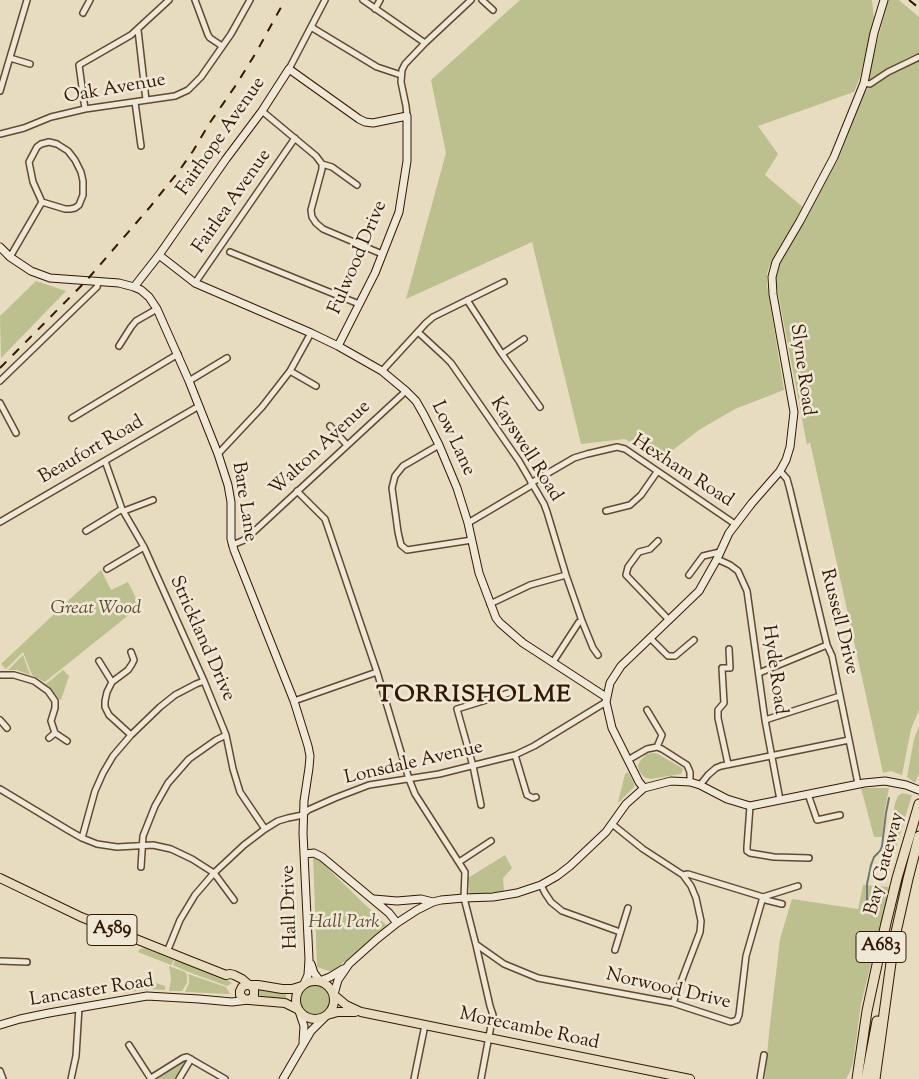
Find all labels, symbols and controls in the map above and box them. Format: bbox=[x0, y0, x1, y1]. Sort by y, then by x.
street label: Oak Avenue bbox=[62, 70, 168, 110]
street label: Fairhope Avenue bbox=[173, 73, 271, 201]
street label: Fairlea Avenue bbox=[189, 146, 277, 258]
street label: Fulwood Drive bbox=[325, 198, 393, 318]
street label: Slyne Road bbox=[783, 323, 819, 417]
street label: Kayswell Road bbox=[484, 394, 566, 506]
street label: Walton Avenue bbox=[266, 397, 376, 501]
street label: Low Lane bbox=[425, 398, 479, 480]
street label: Beaufort Road bbox=[36, 412, 148, 490]
street label: Hexham Road bbox=[627, 431, 737, 513]
street label: Bare Lane bbox=[225, 460, 261, 544]
street label: Russell Drive bbox=[814, 567, 862, 677]
street label: Strickland Drive bbox=[163, 573, 239, 705]
park label: Great Wood bbox=[51, 599, 141, 621]
street label: Hyde Road bbox=[755, 624, 791, 716]
district label: TORRISHOLME bbox=[375, 683, 573, 711]
street label: Lonsdale Avenue bbox=[342, 737, 486, 791]
street label: Bay Gateway bbox=[861, 810, 911, 918]
street label: Hall Drive bbox=[278, 865, 304, 949]
park label: Hall Park bbox=[308, 913, 380, 935]
road number: A589 bbox=[87, 914, 137, 946]
road number: A683 bbox=[856, 932, 906, 962]
street label: Norwood Drive bbox=[603, 965, 733, 1015]
street label: Lancaster Road bbox=[28, 971, 156, 1013]
street label: Morecambe Road bbox=[457, 1004, 601, 1056]

